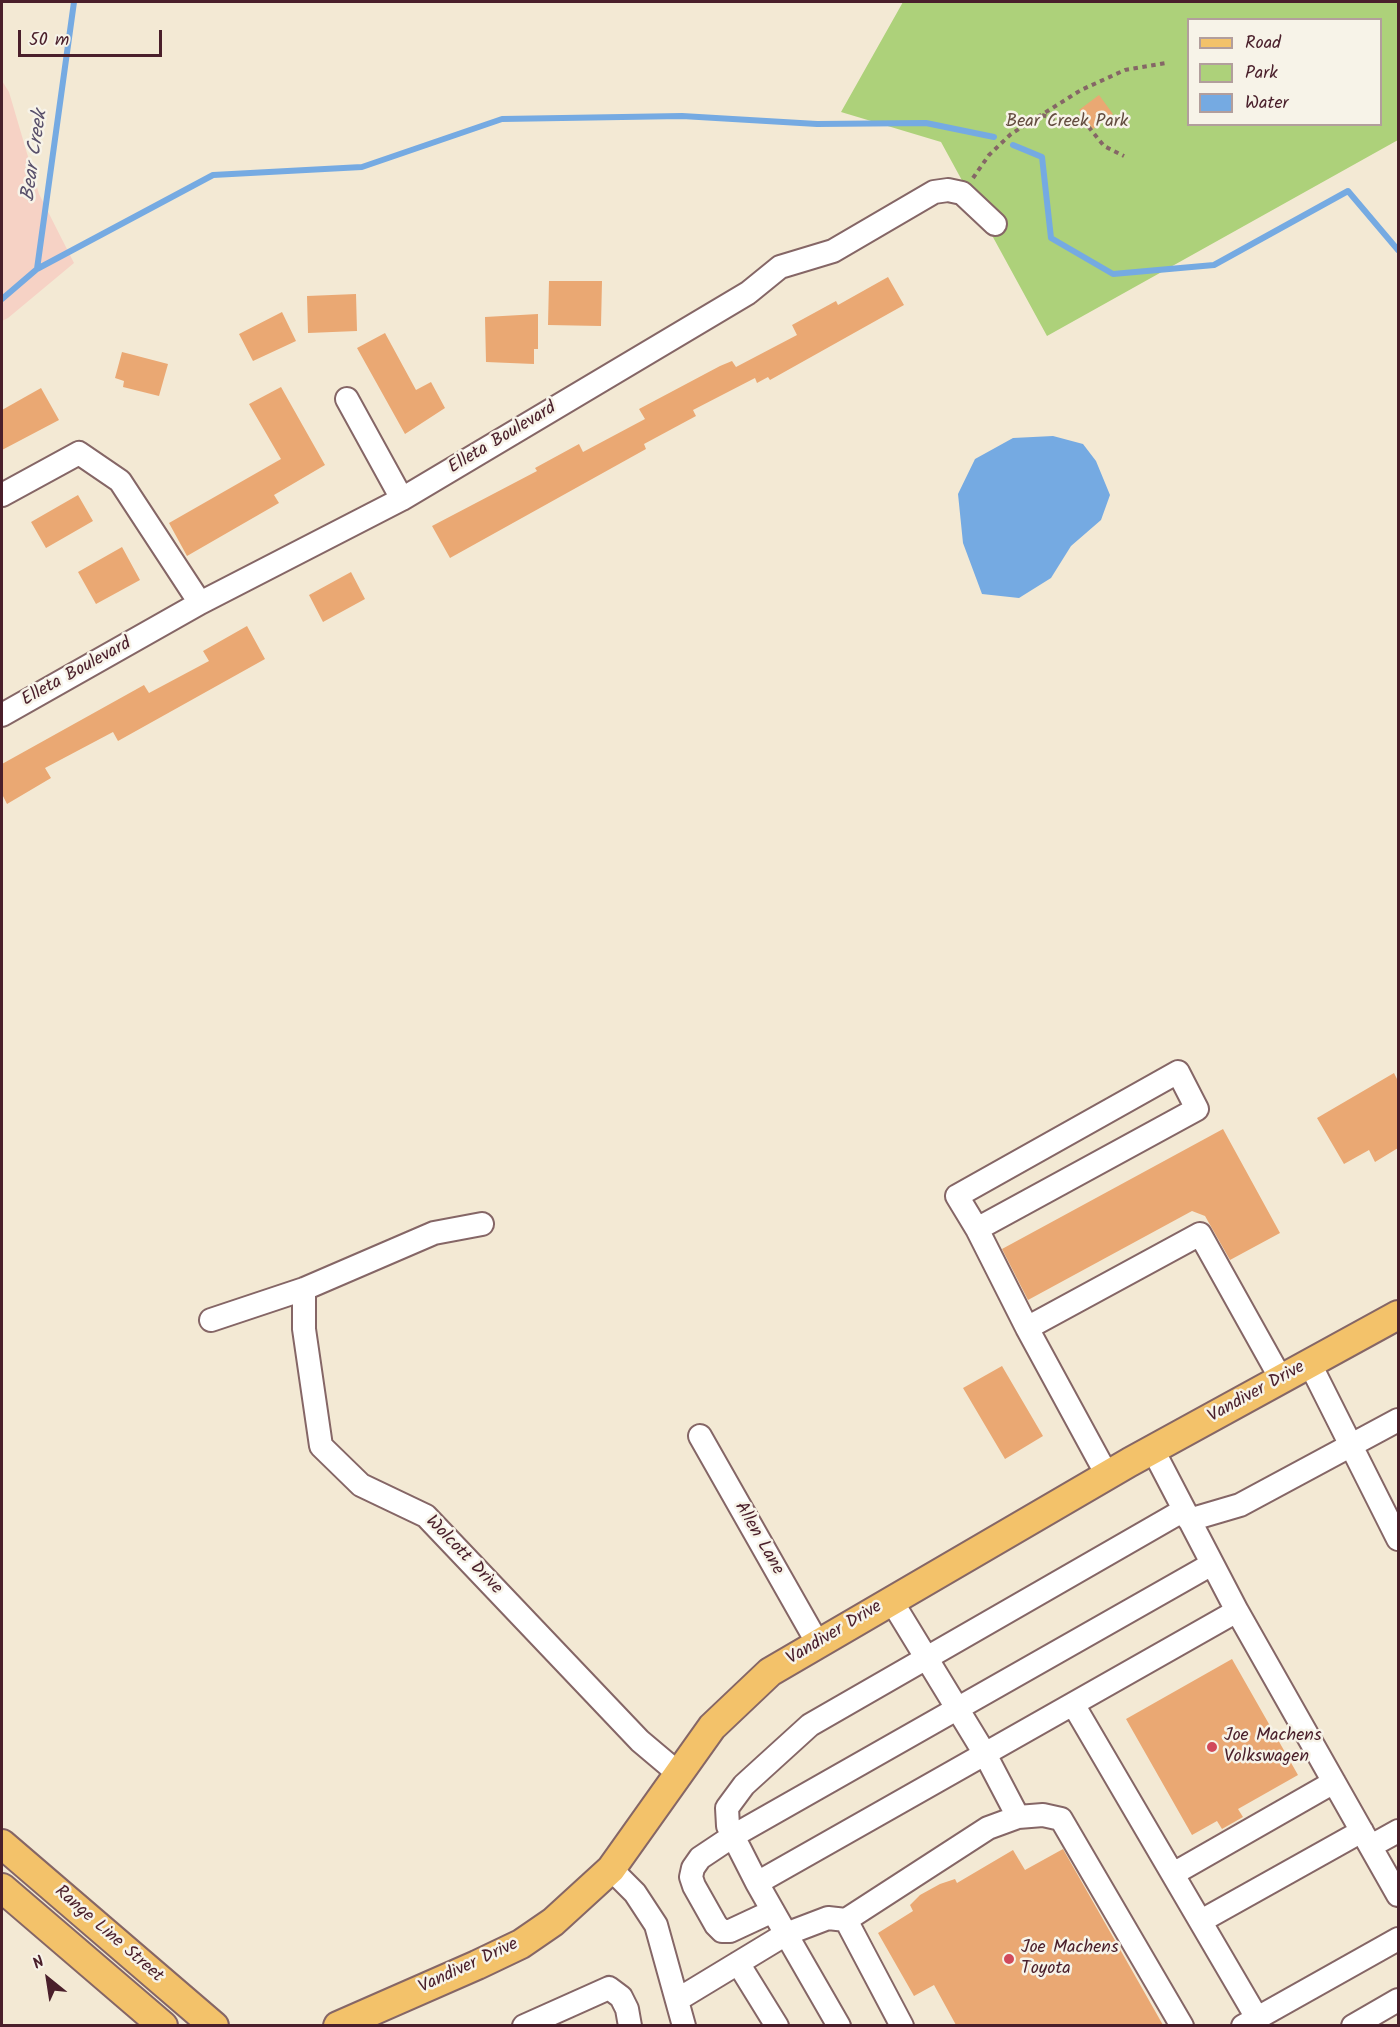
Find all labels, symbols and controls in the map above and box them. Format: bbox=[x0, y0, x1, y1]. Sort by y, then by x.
scale bar bbox=[21, 18, 165, 56]
legend bbox=[1187, 18, 1382, 126]
text: 50 m bbox=[29, 26, 69, 55]
text: Road bbox=[1245, 29, 1281, 58]
text: Park bbox=[1245, 59, 1278, 88]
text: Water bbox=[1245, 89, 1289, 118]
water label: Bear Creek bbox=[18, 109, 54, 203]
park label: Bear Creek Park bbox=[1006, 112, 1128, 134]
street label: Elleta Boulevard bbox=[445, 398, 561, 480]
street label: Elleta Boulevard bbox=[18, 634, 136, 712]
street label: Vandiver Drive bbox=[1205, 1358, 1309, 1428]
street label: Allen Lane bbox=[728, 1499, 788, 1579]
street label: Wolcott Drive bbox=[420, 1512, 506, 1600]
street label: Vandiver Drive bbox=[783, 1597, 887, 1671]
place label: Joe Machens Volkswagen bbox=[1224, 1726, 1322, 1768]
marker: Joe Machens Volkswagen bbox=[1205, 1740, 1219, 1754]
street label: Range Line Street bbox=[49, 1882, 167, 1988]
street label: Vandiver Drive bbox=[416, 1935, 522, 1999]
place label: Joe Machens Toyota bbox=[1021, 1938, 1119, 1980]
north arrow bbox=[18, 1949, 78, 2009]
text: N bbox=[28, 1950, 49, 1976]
marker: Joe Machens Toyota bbox=[1002, 1952, 1016, 1966]

